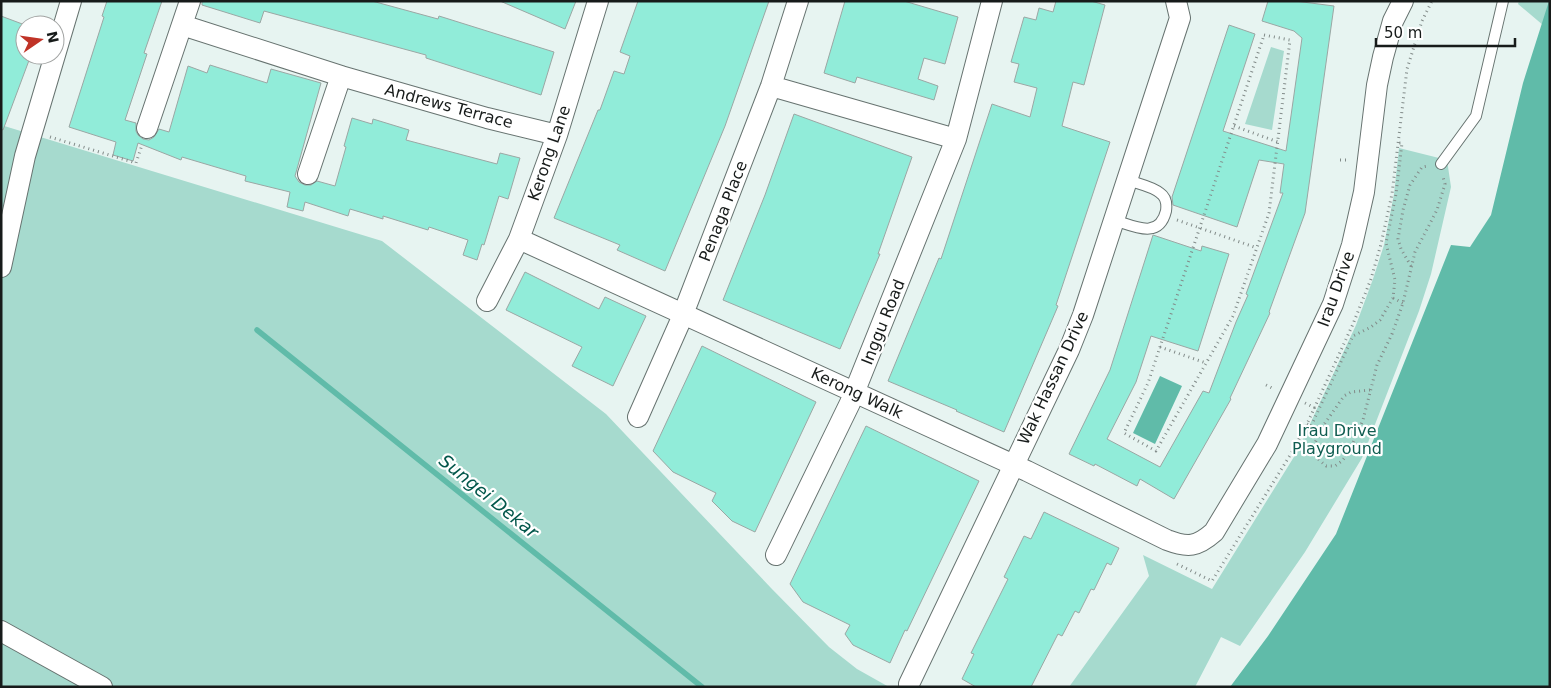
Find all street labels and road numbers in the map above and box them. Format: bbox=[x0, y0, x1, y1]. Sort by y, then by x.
street label: Andrews Terrace bbox=[383, 80, 515, 132]
street label: Kerong Lane bbox=[524, 103, 574, 203]
street label: Penaga Place bbox=[695, 158, 751, 264]
street label: Irau Drive bbox=[1314, 249, 1358, 329]
street label: Inggu Road bbox=[857, 276, 909, 368]
street label: Wak Hassan Drive bbox=[1014, 308, 1092, 448]
street label: Kerong Walk bbox=[808, 363, 907, 423]

